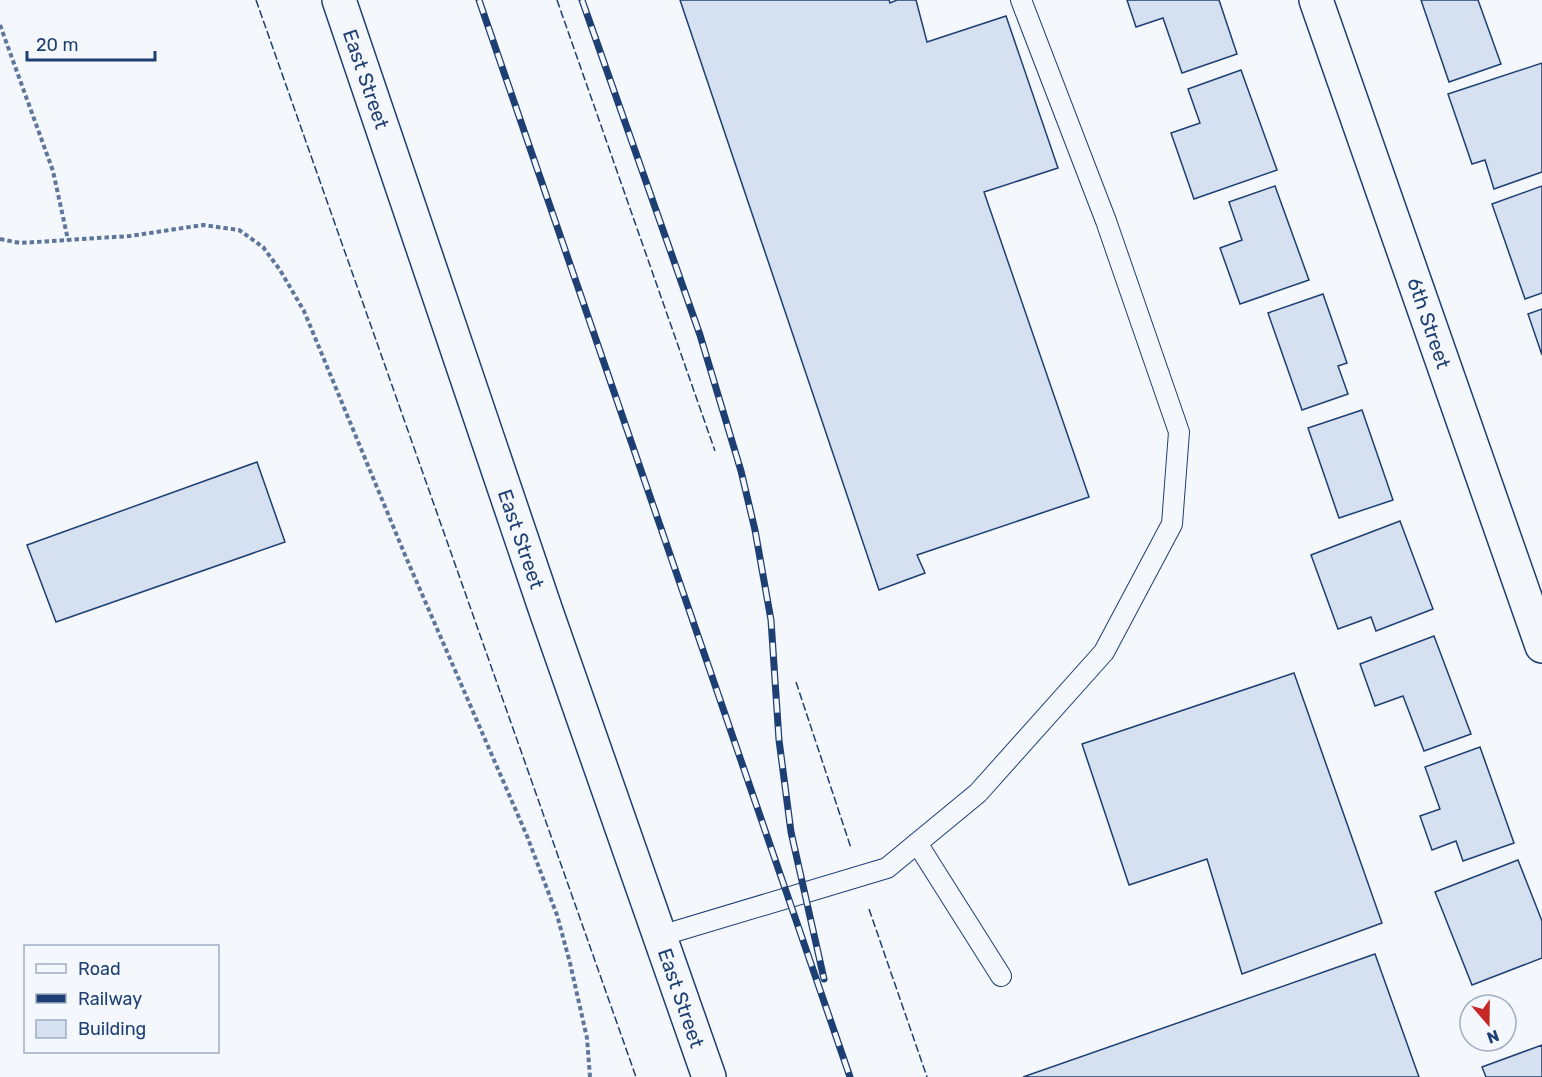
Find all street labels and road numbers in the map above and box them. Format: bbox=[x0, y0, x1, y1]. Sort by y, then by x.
street label: East Street bbox=[338, 26, 394, 132]
street label: 6th Street bbox=[1402, 274, 1456, 372]
street label: East Street bbox=[493, 486, 549, 592]
street label: East Street bbox=[653, 945, 709, 1051]

